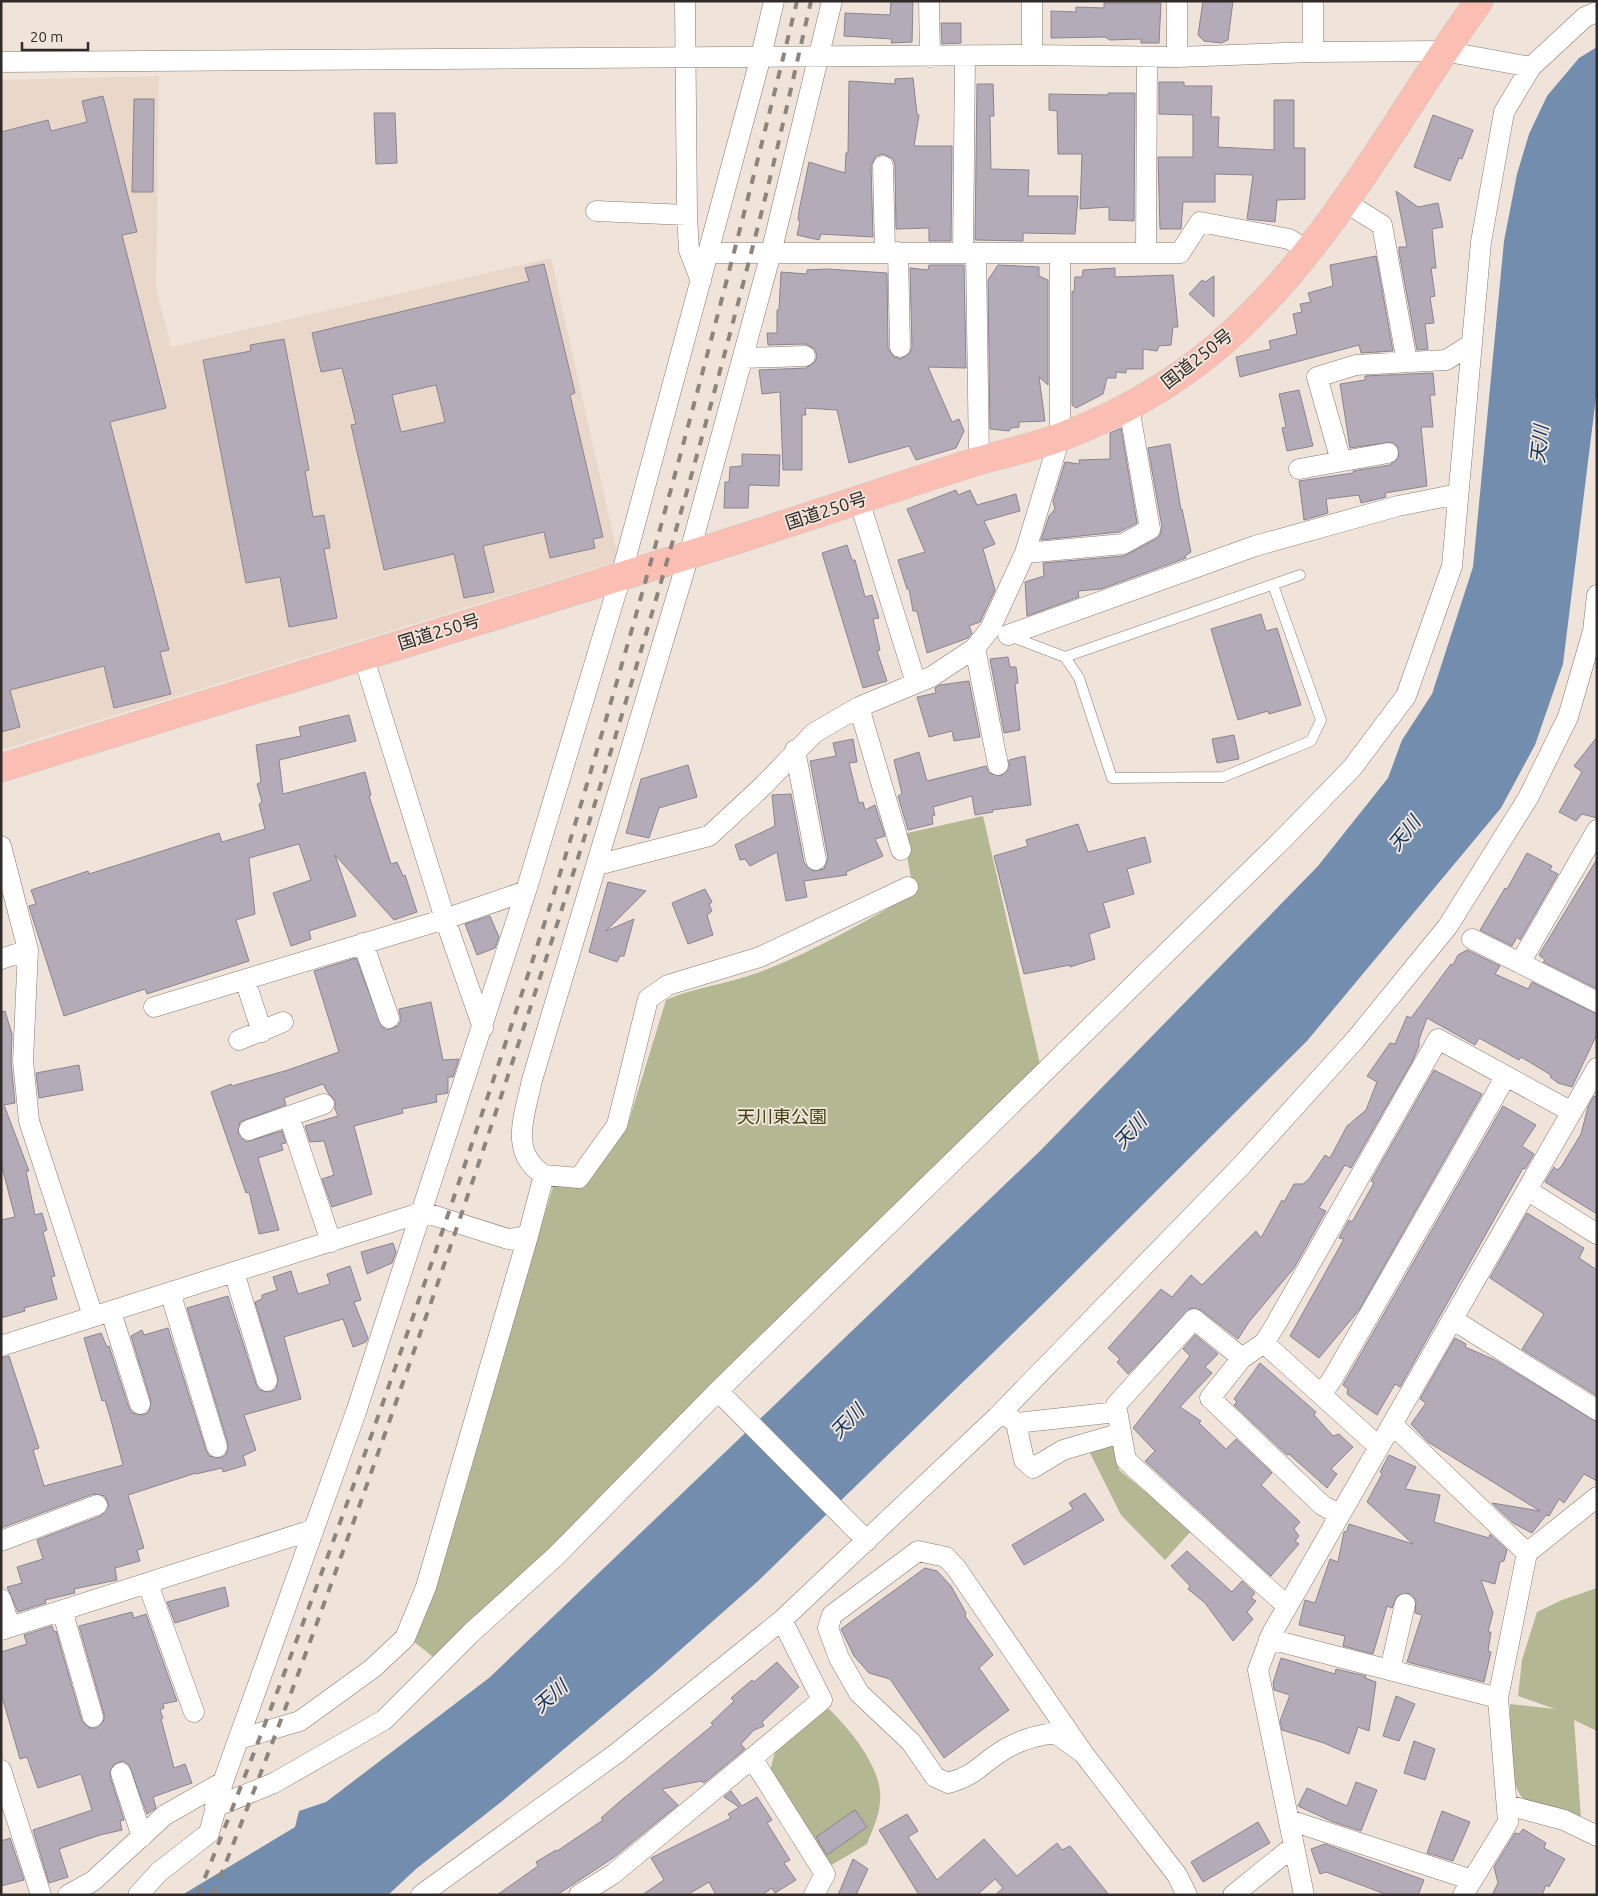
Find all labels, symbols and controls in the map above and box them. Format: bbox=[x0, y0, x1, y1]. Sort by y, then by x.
scale bar bbox=[22, 20, 89, 52]
text: 20 m bbox=[30, 28, 63, 45]
street label: 国道250号 bbox=[1157, 324, 1236, 392]
water label: 天川 bbox=[1526, 422, 1552, 464]
street label: 国道250号 bbox=[782, 487, 869, 533]
street label: 国道250号 bbox=[395, 609, 482, 653]
water label: 天川 bbox=[1383, 810, 1426, 855]
park label: 天川東公園 bbox=[737, 1106, 827, 1126]
water label: 天川 bbox=[1109, 1108, 1152, 1152]
water label: 天川 bbox=[826, 1398, 869, 1442]
water label: 天川 bbox=[528, 1674, 573, 1717]

